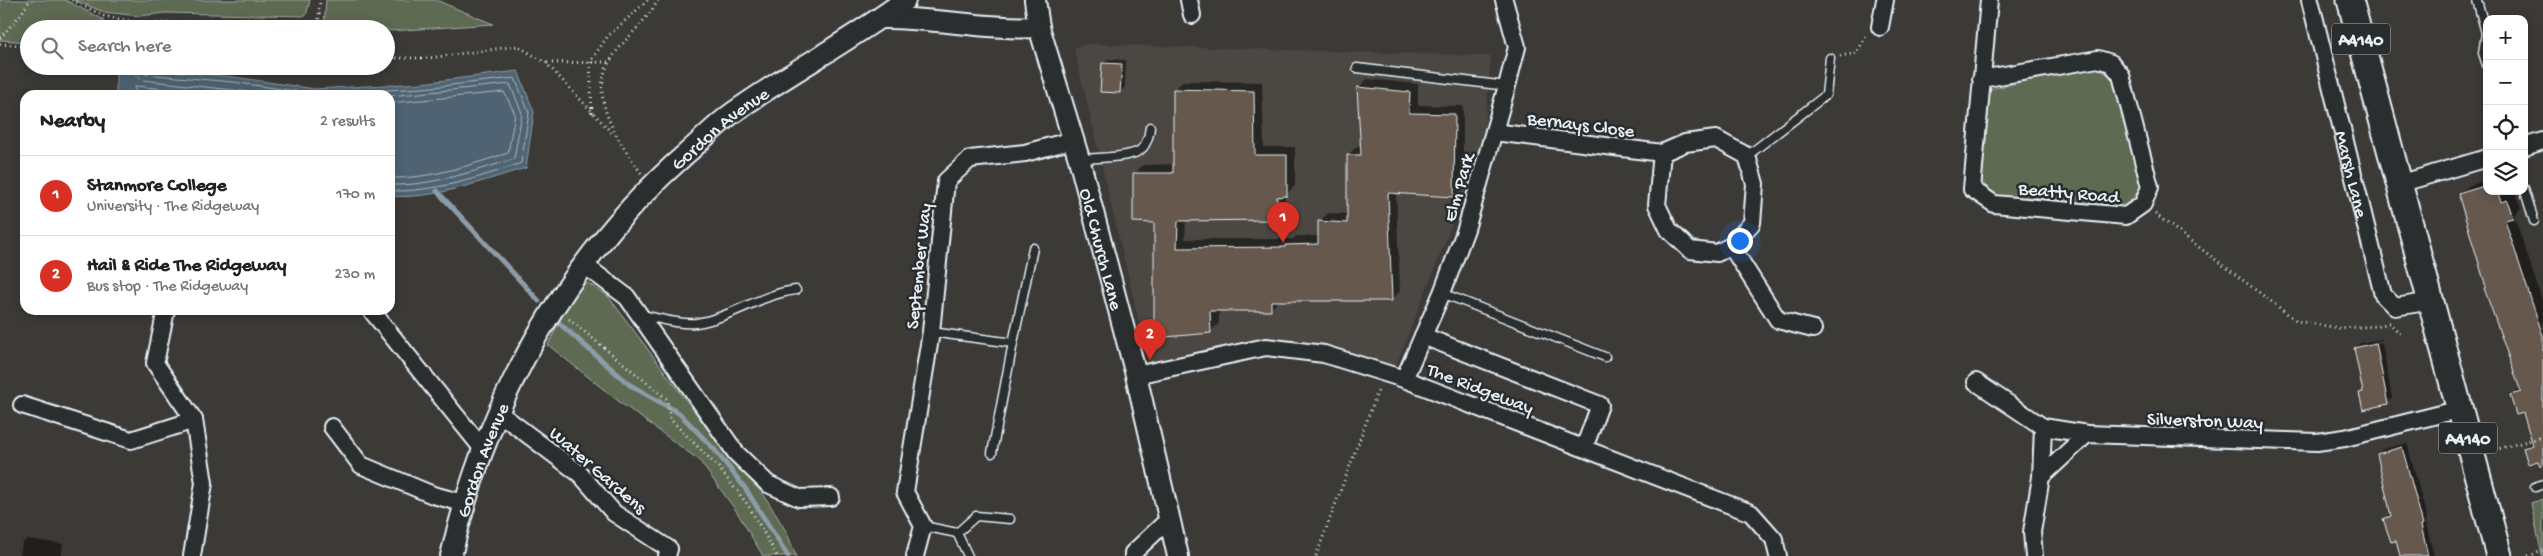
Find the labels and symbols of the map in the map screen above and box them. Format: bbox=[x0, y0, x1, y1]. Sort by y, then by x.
road number: A4140 bbox=[2332, 23, 2390, 54]
street label: Gordon Avenue bbox=[667, 83, 775, 177]
street label: Bernays Close bbox=[1525, 108, 1636, 144]
street label: Marsh Lane bbox=[2328, 129, 2371, 221]
street label: Elm Park bbox=[1440, 150, 1482, 225]
street label: Beatty Road bbox=[2016, 179, 2122, 211]
street label: Old Church Lane bbox=[1072, 186, 1126, 313]
street label: September Way bbox=[902, 202, 939, 330]
pin: 1 bbox=[1267, 202, 1299, 243]
your location bbox=[1727, 228, 1753, 254]
pin: 2 bbox=[1134, 319, 1166, 360]
street label: The Ridgeway bbox=[1422, 359, 1537, 421]
street label: Gordon Avenue bbox=[453, 400, 516, 521]
street label: Silverston Way bbox=[2146, 409, 2264, 436]
road number: A4140 bbox=[2439, 422, 2497, 453]
street label: Water Gardens bbox=[543, 423, 651, 521]

